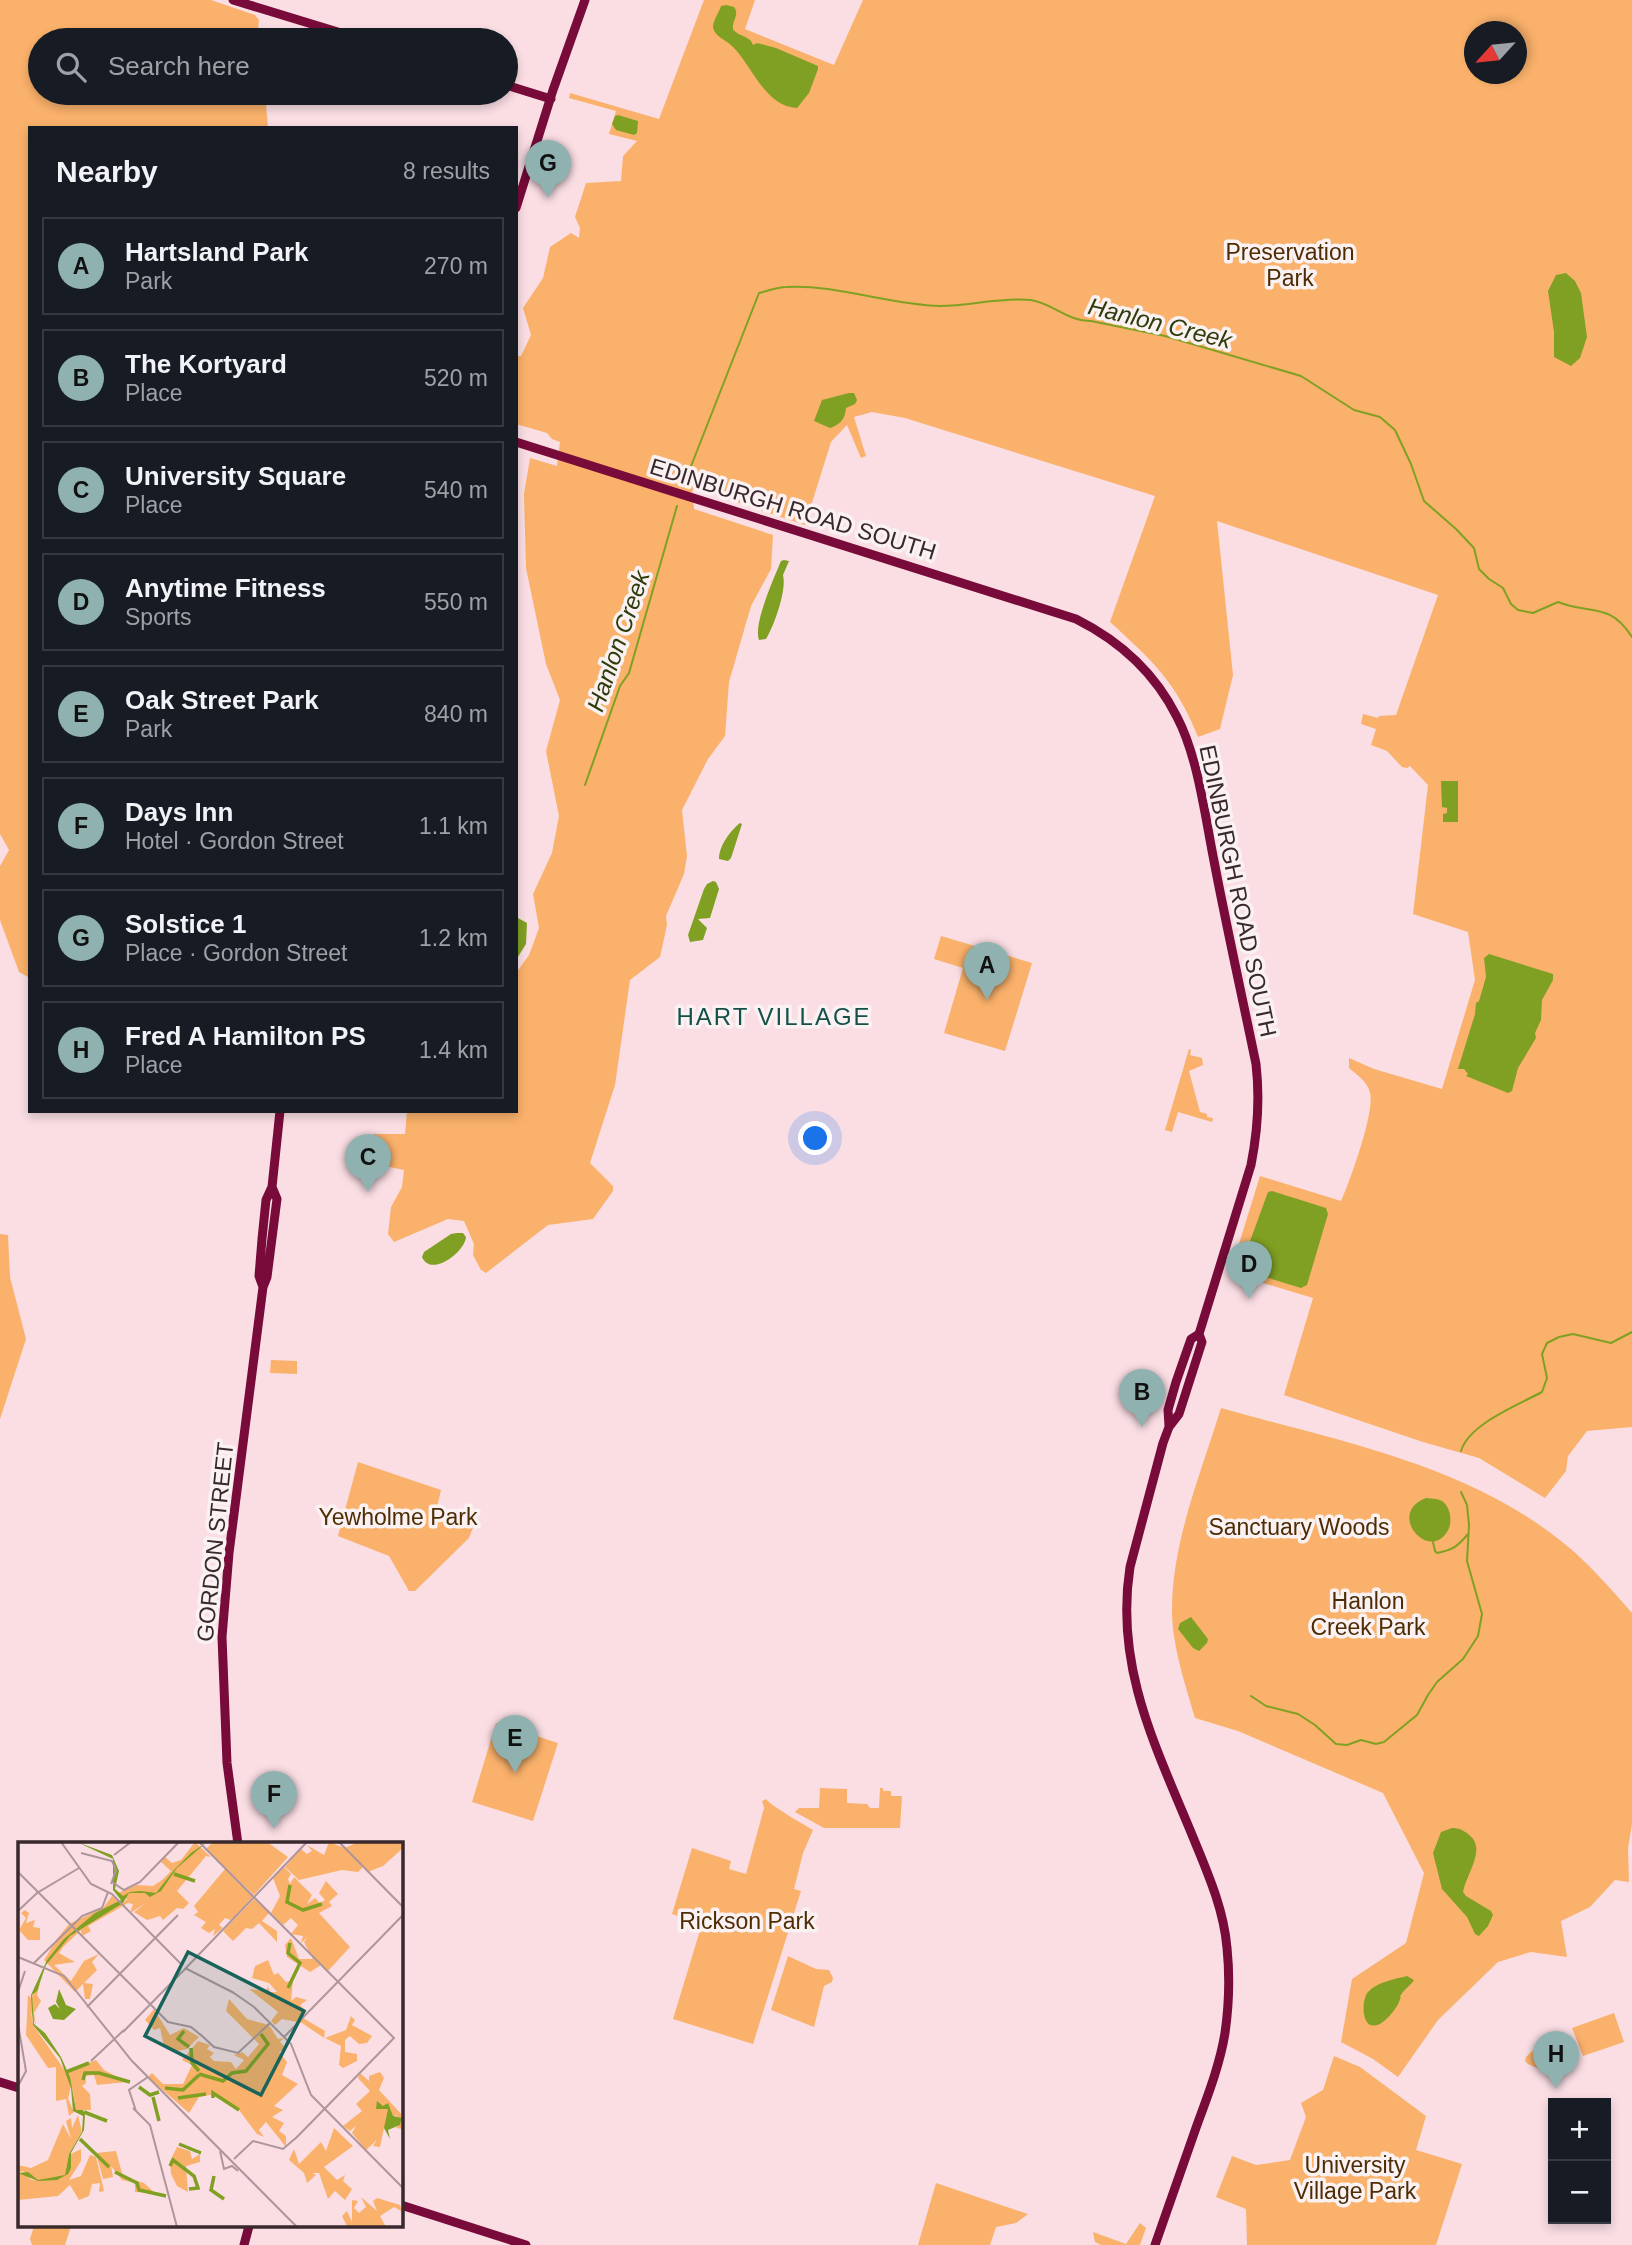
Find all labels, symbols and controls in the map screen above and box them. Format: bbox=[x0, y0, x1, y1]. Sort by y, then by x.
north arrow bbox=[1464, 21, 1527, 84]
search box bbox=[28, 28, 518, 105]
icon: search bbox=[52, 48, 90, 86]
text: Search here bbox=[108, 51, 250, 81]
pin: G bbox=[525, 140, 571, 198]
text: Nearby bbox=[56, 155, 158, 188]
text: 8 results bbox=[403, 158, 490, 184]
text: Hartsland Park bbox=[125, 237, 309, 267]
park label: Preservation Park bbox=[1225, 239, 1355, 291]
text: A bbox=[73, 253, 89, 279]
text: 270 m bbox=[424, 253, 488, 279]
text: Park bbox=[125, 268, 172, 294]
water label: Hanlon Creek bbox=[1086, 292, 1236, 354]
text: The Kortyard bbox=[125, 349, 287, 379]
text: B bbox=[73, 365, 89, 391]
text: 520 m bbox=[424, 365, 488, 391]
text: Place bbox=[125, 380, 183, 406]
street label: EDINBURGH ROAD SOUTH bbox=[647, 453, 939, 565]
text: University Square bbox=[125, 461, 346, 491]
text: C bbox=[73, 477, 89, 503]
text: 540 m bbox=[424, 477, 488, 503]
text: Place bbox=[125, 492, 183, 518]
water label: Hanlon Creek bbox=[581, 565, 655, 715]
text: Anytime Fitness bbox=[125, 573, 326, 603]
text: D bbox=[73, 589, 89, 615]
text: 550 m bbox=[424, 589, 488, 615]
text: Sports bbox=[125, 604, 191, 630]
text: Oak Street Park bbox=[125, 685, 319, 715]
text: E bbox=[73, 701, 89, 727]
text: 840 m bbox=[424, 701, 488, 727]
text: Park bbox=[125, 716, 172, 742]
street label: EDINBURGH ROAD SOUTH bbox=[1194, 743, 1282, 1039]
text: Days Inn bbox=[125, 797, 233, 827]
text: F bbox=[74, 813, 88, 839]
text: 1.1 km bbox=[419, 813, 488, 839]
text: Hotel · Gordon Street bbox=[125, 828, 344, 854]
text: Solstice 1 bbox=[125, 909, 246, 939]
text: G bbox=[72, 925, 90, 951]
text: 1.2 km bbox=[419, 925, 488, 951]
text: Place · Gordon Street bbox=[125, 940, 347, 966]
pin: A bbox=[964, 942, 1010, 1000]
district label: HART VILLAGE bbox=[676, 1003, 872, 1030]
text: Fred A Hamilton PS bbox=[125, 1021, 366, 1051]
text: H bbox=[73, 1037, 89, 1063]
text: 1.4 km bbox=[419, 1037, 488, 1063]
text: Place bbox=[125, 1052, 183, 1078]
your location bbox=[798, 1121, 832, 1155]
pin: C bbox=[345, 1134, 391, 1192]
pin: D bbox=[1226, 1241, 1272, 1299]
pin: B bbox=[1119, 1369, 1165, 1427]
street label: GORDON STREET bbox=[192, 1441, 238, 1643]
park label: Yewholme Park bbox=[319, 1504, 478, 1530]
park label: Sanctuary Woods bbox=[1208, 1514, 1390, 1540]
park label: Hanlon Creek Park bbox=[1310, 1588, 1426, 1640]
pin: E bbox=[492, 1715, 538, 1773]
pin: F bbox=[251, 1771, 297, 1829]
inset map bbox=[18, 1842, 402, 2228]
park label: Rickson Park bbox=[679, 1908, 815, 1934]
pin: H bbox=[1533, 2031, 1579, 2089]
map controls bbox=[1548, 2098, 1611, 2224]
button: + bbox=[1548, 2098, 1611, 2161]
park label: University Village Park bbox=[1294, 2152, 1417, 2204]
button: − bbox=[1548, 2161, 1611, 2224]

